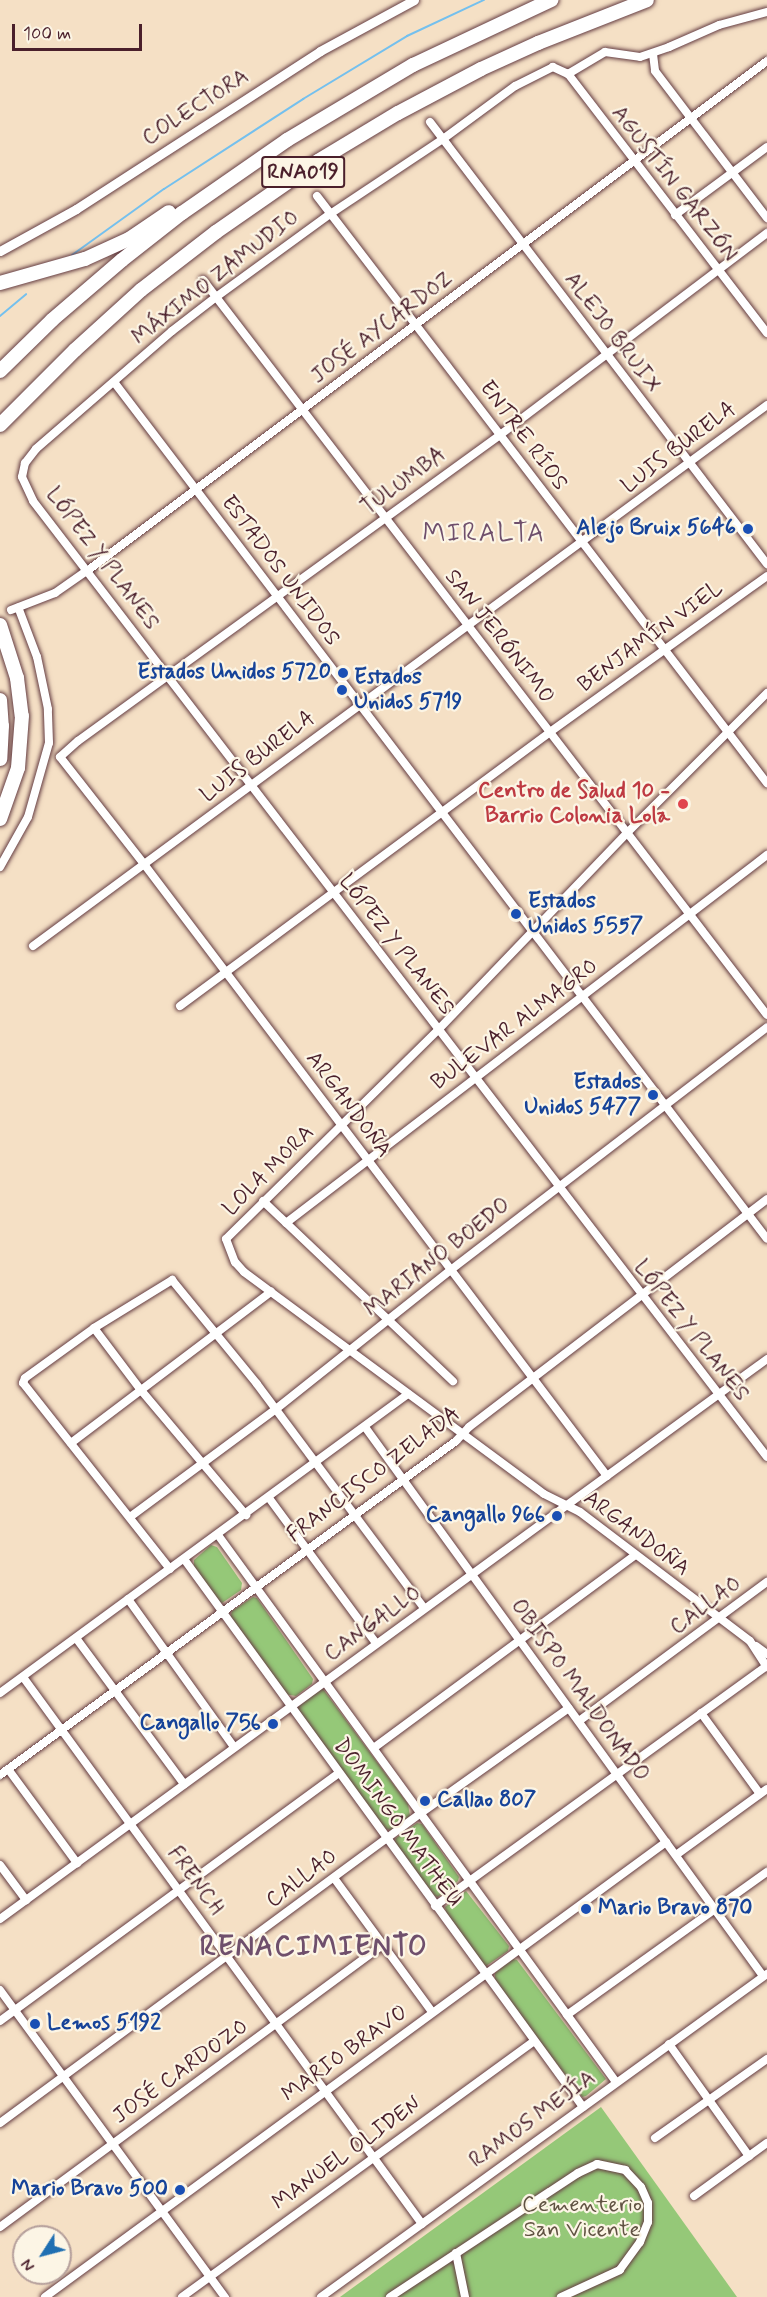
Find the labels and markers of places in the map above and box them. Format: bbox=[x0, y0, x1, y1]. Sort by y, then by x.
place label: Alejo Bruix 5646 bbox=[576, 516, 736, 542]
marker: Alejo Bruix 5646 bbox=[741, 522, 755, 536]
place label: Estados Unidos 5720 bbox=[143, 660, 331, 686]
place label: Estados Unidos 5719 bbox=[354, 664, 462, 716]
marker: Estados Unidos 5720 bbox=[336, 666, 350, 680]
marker: Estados Unidos 5719 bbox=[335, 683, 349, 697]
place label: Centro de Salud 10 - Barrio Colonia Lola bbox=[479, 778, 670, 830]
marker: Centro de Salud 10 - Barrio Colonia Lola bbox=[674, 795, 692, 813]
place label: Estados Unidos 5557 bbox=[528, 888, 643, 939]
marker: Estados Unidos 5557 bbox=[509, 907, 523, 921]
place label: Estados Unidos 5477 bbox=[524, 1069, 641, 1120]
marker: Estados Unidos 5477 bbox=[646, 1088, 660, 1102]
place label: Cangallo 966 bbox=[426, 1503, 545, 1529]
marker: Cangallo 966 bbox=[550, 1509, 564, 1523]
place label: Cangallo 756 bbox=[140, 1711, 261, 1737]
marker: Cangallo 756 bbox=[266, 1717, 280, 1731]
place label: Callao 807 bbox=[437, 1788, 536, 1814]
marker: Callao 807 bbox=[418, 1794, 432, 1808]
place label: Mario Bravo 870 bbox=[598, 1896, 752, 1922]
marker: Mario Bravo 870 bbox=[579, 1902, 593, 1916]
place label: Lemos 5192 bbox=[47, 2011, 161, 2037]
marker: Lemos 5192 bbox=[28, 2017, 42, 2031]
place label: Mario Bravo 500 bbox=[11, 2177, 168, 2203]
marker: Mario Bravo 500 bbox=[173, 2183, 187, 2197]

